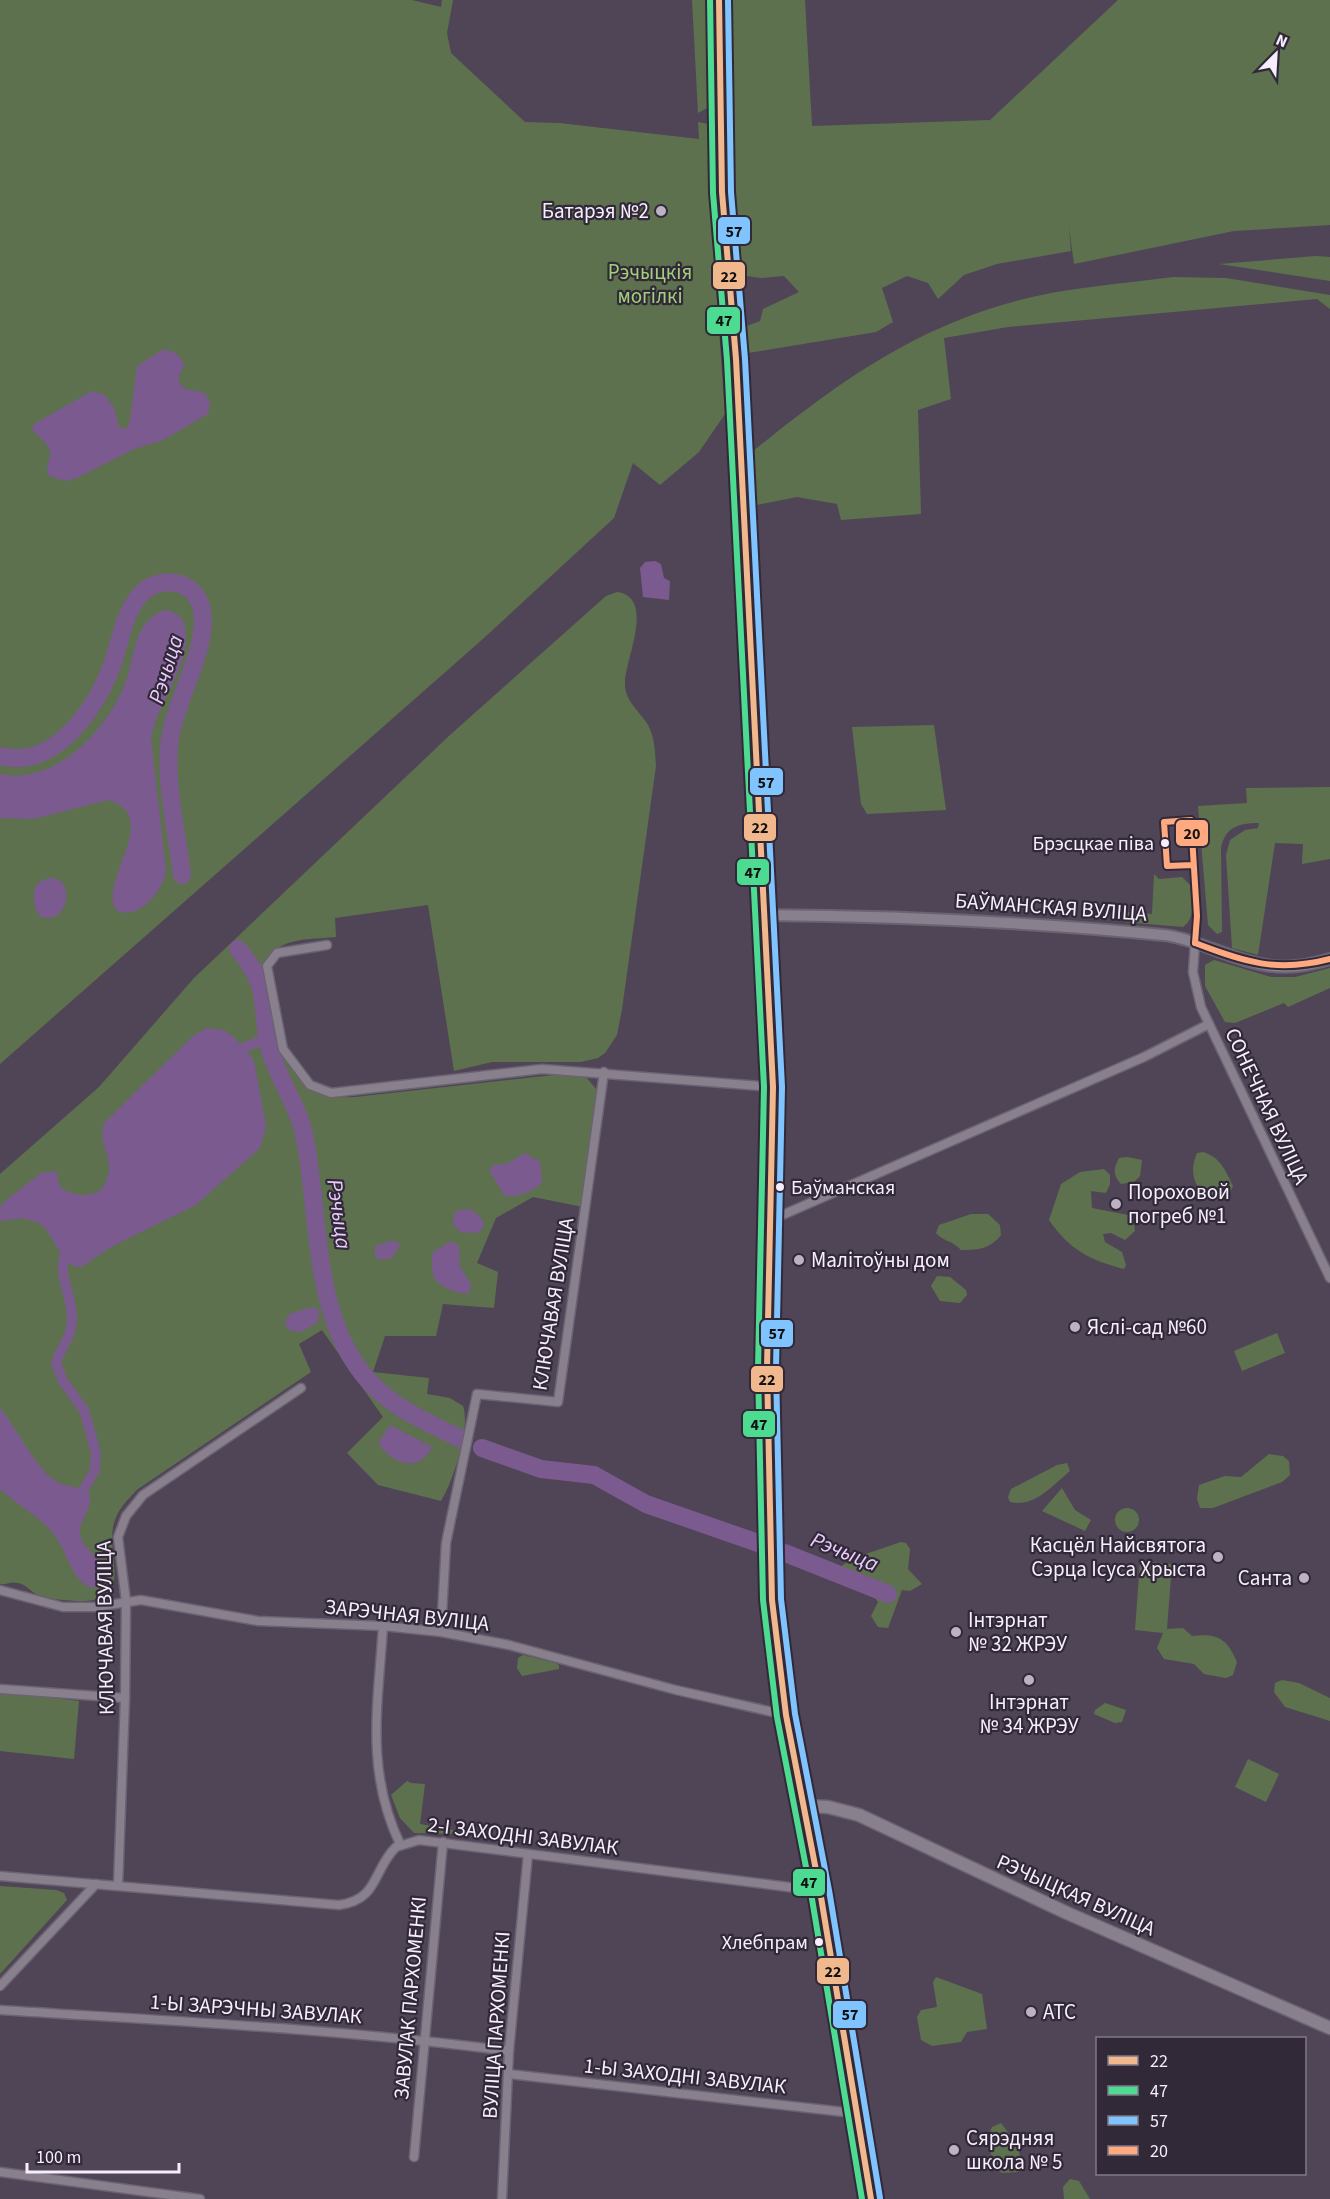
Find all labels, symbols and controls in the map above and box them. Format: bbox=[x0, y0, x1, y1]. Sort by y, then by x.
north arrow bbox=[1246, 24, 1306, 84]
text: N bbox=[1272, 29, 1291, 53]
place label: Батарэя №2 bbox=[542, 196, 649, 226]
marker: Батарэя №2 bbox=[654, 204, 668, 218]
line badge: 57 bbox=[717, 216, 751, 245]
text: 57 bbox=[726, 221, 742, 243]
park label: Рэчыцкія могілкі bbox=[608, 257, 692, 311]
line badge: 22 bbox=[712, 261, 746, 290]
text: 22 bbox=[721, 266, 737, 288]
line badge: 47 bbox=[706, 306, 741, 335]
text: 47 bbox=[716, 310, 732, 332]
water label: Рэчыца bbox=[140, 631, 192, 708]
line badge: 57 bbox=[749, 767, 784, 796]
text: 57 bbox=[758, 772, 774, 794]
line badge: 22 bbox=[743, 813, 777, 842]
text: 22 bbox=[752, 817, 768, 839]
line badge: 20 bbox=[1175, 819, 1209, 847]
text: 20 bbox=[1184, 823, 1200, 845]
place label: Брэсцкае піва bbox=[1032, 830, 1154, 858]
marker: Брэсцкае піва bbox=[1159, 837, 1171, 849]
line badge: 47 bbox=[736, 858, 770, 886]
text: 47 bbox=[745, 862, 761, 884]
street label: БАЎМАНСКАЯ ВУЛІЦА bbox=[954, 885, 1149, 929]
street label: СОНЕЧНАЯ ВУЛІЦА bbox=[1218, 1023, 1317, 1190]
place label: Баўманская bbox=[791, 1174, 895, 1202]
water label: Рэчыца bbox=[318, 1177, 360, 1251]
place label: Пороховой погреб №1 bbox=[1128, 1177, 1230, 1231]
marker: Баўманская bbox=[774, 1181, 786, 1193]
marker: Пороховой погреб №1 bbox=[1109, 1197, 1123, 1211]
street label: КЛЮЧАВАЯ ВУЛІЦА bbox=[525, 1215, 582, 1392]
place label: Малітоўны дом bbox=[811, 1245, 950, 1275]
marker: Малітоўны дом bbox=[792, 1253, 806, 1267]
place label: Яслі-сад №60 bbox=[1087, 1312, 1207, 1342]
line badge: 57 bbox=[760, 1319, 794, 1348]
marker: Яслі-сад №60 bbox=[1068, 1320, 1082, 1334]
text: 57 bbox=[769, 1323, 785, 1345]
line badge: 22 bbox=[750, 1365, 784, 1393]
text: 22 bbox=[759, 1369, 775, 1391]
line badge: 47 bbox=[742, 1410, 776, 1438]
text: 47 bbox=[751, 1414, 767, 1436]
water label: Рэчыца bbox=[806, 1524, 883, 1580]
place label: Касцёл Найсвятога Сэрца Ісуса Хрыста bbox=[1030, 1530, 1206, 1584]
street label: КЛЮЧАВАЯ ВУЛІЦА bbox=[88, 1540, 122, 1715]
marker: Касцёл Найсвятога Сэрца Ісуса Хрыста bbox=[1211, 1550, 1225, 1564]
place label: Санта bbox=[1238, 1563, 1292, 1593]
marker: Санта bbox=[1297, 1571, 1311, 1585]
street label: ЗАРЭЧНАЯ ВУЛІЦА bbox=[323, 1591, 491, 1639]
place label: Інтэрнат № 32 ЖРЭУ bbox=[968, 1605, 1067, 1659]
marker: Інтэрнат № 32 ЖРЭУ bbox=[949, 1625, 963, 1639]
marker: Інтэрнат № 34 ЖРЭУ bbox=[1022, 1673, 1036, 1687]
place label: Інтэрнат № 34 ЖРЭУ bbox=[980, 1687, 1079, 1741]
street label: 2-І ЗАХОДНІ ЗАВУЛАК bbox=[426, 1809, 621, 1863]
street label: РЭЧЫЦКАЯ ВУЛІЦА bbox=[992, 1847, 1161, 1944]
line badge: 47 bbox=[792, 1868, 826, 1897]
text: 47 bbox=[801, 1872, 817, 1894]
street label: ЗАВУЛАК ПАРХОМЕНКІ bbox=[386, 1895, 434, 2101]
place label: Хлебпрам bbox=[722, 1929, 808, 1957]
street label: ВУЛІЦА ПАРХОМЕНКІ bbox=[474, 1930, 518, 2120]
marker: Хлебпрам bbox=[813, 1936, 825, 1948]
line badge: 22 bbox=[816, 1957, 850, 1985]
text: 22 bbox=[825, 1961, 841, 1983]
street label: 1-Ы ЗАРЭЧНЫ ЗАВУЛАК bbox=[149, 1987, 364, 2031]
place label: АТС bbox=[1043, 1997, 1076, 2027]
line badge: 57 bbox=[832, 2000, 867, 2029]
text: 57 bbox=[842, 2004, 858, 2026]
marker: АТС bbox=[1024, 2005, 1038, 2019]
legend bbox=[1096, 2037, 1306, 2175]
text: 22 bbox=[1150, 2049, 1168, 2074]
street label: 1-Ы ЗАХОДНІ ЗАВУЛАК bbox=[582, 2050, 788, 2102]
text: 47 bbox=[1150, 2079, 1168, 2104]
text: 57 bbox=[1150, 2109, 1168, 2134]
place label: Сярэдняя школа № 5 bbox=[966, 2123, 1062, 2177]
scale bar bbox=[27, 2136, 178, 2174]
text: 20 bbox=[1150, 2139, 1168, 2164]
marker: Сярэдняя школа № 5 bbox=[947, 2143, 961, 2157]
text: 100 m bbox=[36, 2145, 81, 2170]

